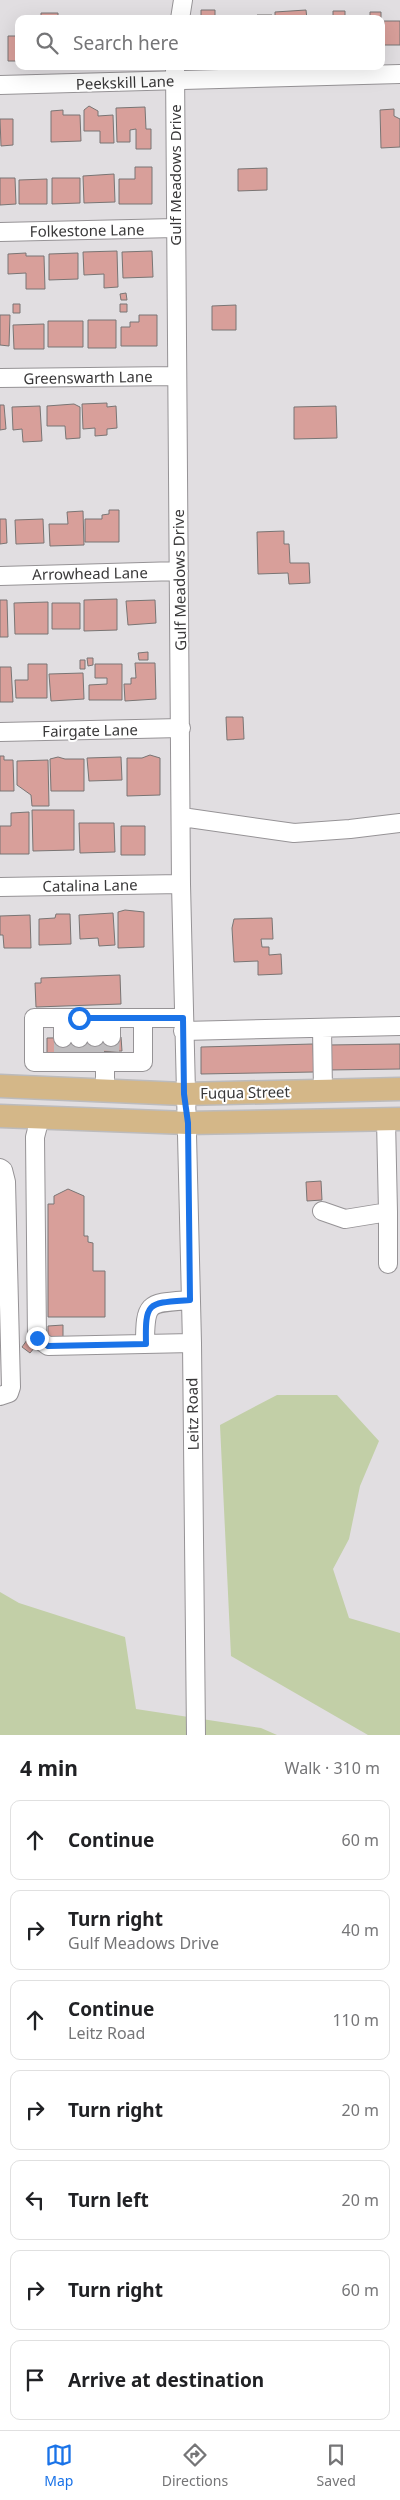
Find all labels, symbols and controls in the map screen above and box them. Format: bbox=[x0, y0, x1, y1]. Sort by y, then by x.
search box bbox=[15, 15, 385, 70]
icon: search bbox=[33, 29, 61, 57]
text: Search here bbox=[73, 30, 179, 56]
street label: Peekskill Lane bbox=[75, 70, 175, 94]
street label: Gulf Meadows Drive bbox=[165, 104, 185, 246]
street label: Folkestone Lane bbox=[30, 219, 144, 241]
street label: Greenswarth Lane bbox=[23, 366, 153, 388]
street label: Gulf Meadows Drive bbox=[168, 509, 190, 651]
street label: Arrowhead Lane bbox=[32, 562, 148, 584]
street label: Fairgate Lane bbox=[42, 719, 138, 741]
street label: Catalina Lane bbox=[42, 874, 138, 896]
route start bbox=[68, 1007, 91, 1030]
street label: Fuqua Street bbox=[200, 1081, 291, 1103]
route end bbox=[26, 1327, 49, 1350]
street label: Leitz Road bbox=[181, 1378, 203, 1450]
text: 4 min bbox=[20, 1754, 78, 1782]
text: Walk · 310 m bbox=[285, 1757, 380, 1779]
icon: ahead bbox=[21, 1826, 49, 1854]
text: Continue bbox=[68, 1827, 154, 1853]
text: 60 m bbox=[342, 1829, 379, 1851]
text: Turn right bbox=[68, 1906, 163, 1932]
icon: right bbox=[21, 1916, 49, 1944]
text: 40 m bbox=[342, 1919, 379, 1941]
text: Gulf Meadows Drive bbox=[68, 1932, 219, 1954]
text: Continue bbox=[68, 1996, 154, 2022]
icon: ahead bbox=[21, 2006, 49, 2034]
text: 110 m bbox=[332, 2009, 379, 2031]
text: Leitz Road bbox=[68, 2022, 145, 2044]
icon: right bbox=[21, 2096, 49, 2124]
text: Turn right bbox=[68, 2097, 163, 2123]
text: 20 m bbox=[342, 2099, 379, 2121]
icon: left bbox=[21, 2186, 49, 2214]
text: Turn left bbox=[68, 2187, 149, 2213]
text: 20 m bbox=[342, 2189, 379, 2211]
icon: right bbox=[21, 2276, 49, 2304]
text: Turn right bbox=[68, 2277, 163, 2303]
text: 60 m bbox=[342, 2279, 379, 2301]
icon: arrive bbox=[21, 2366, 49, 2394]
text: Arrive at destination bbox=[68, 2367, 264, 2393]
tab: Map bbox=[44, 2441, 73, 2490]
tab: Directions bbox=[162, 2441, 228, 2490]
tab: Saved bbox=[317, 2441, 356, 2490]

